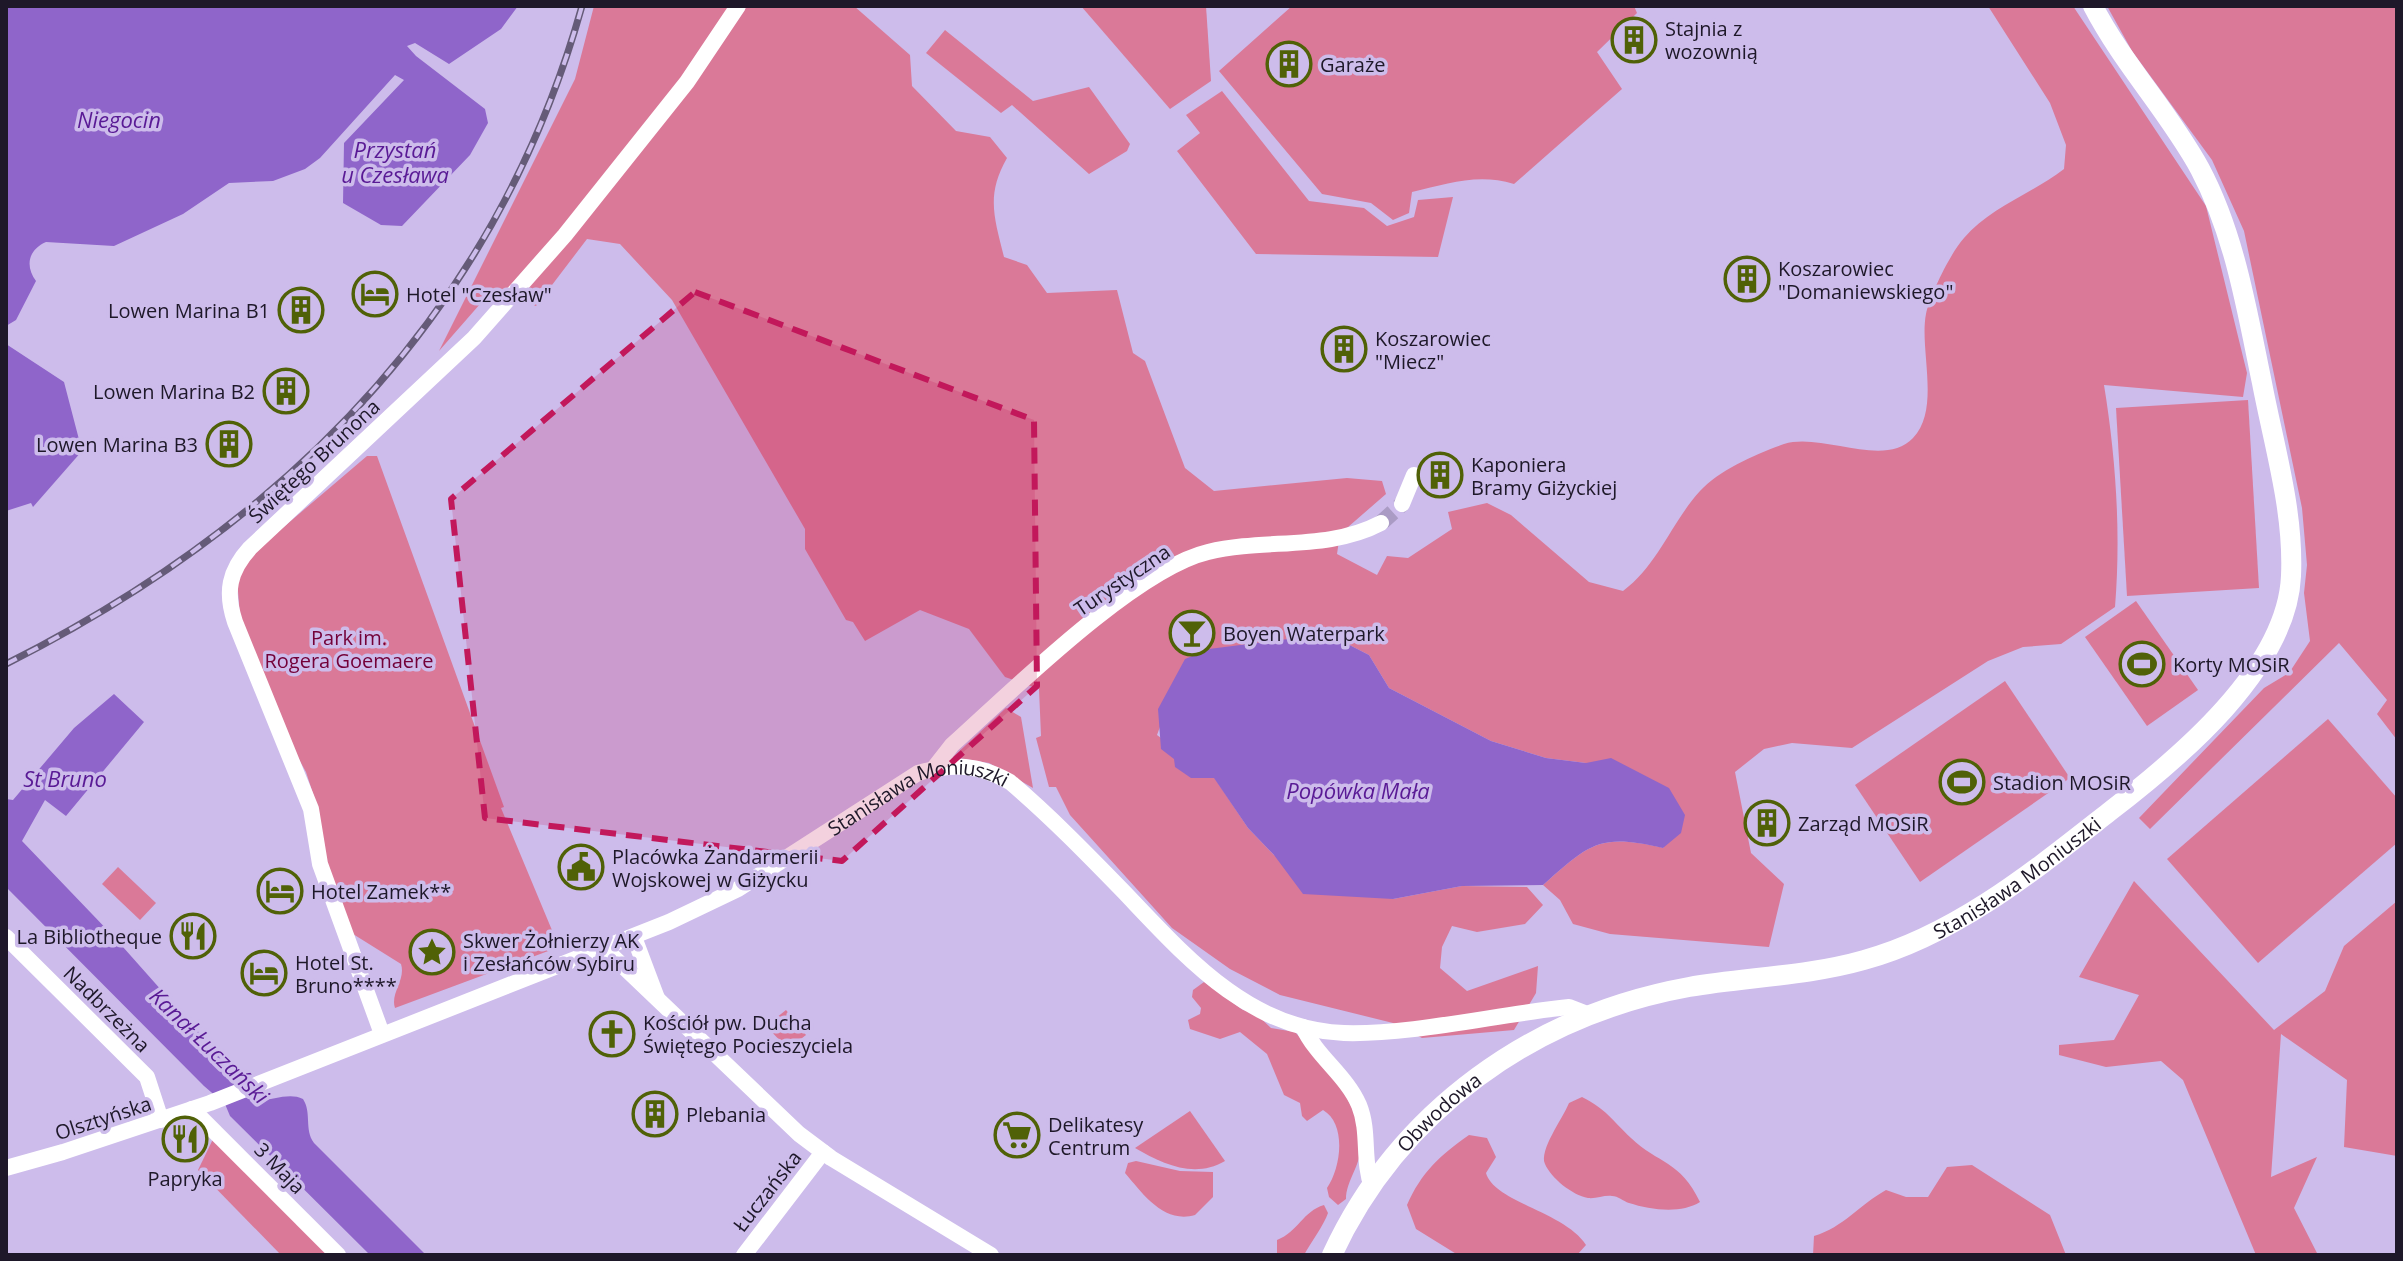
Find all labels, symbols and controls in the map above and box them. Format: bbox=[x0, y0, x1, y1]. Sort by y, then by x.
place label: Stajnia z wozownią bbox=[1665, 15, 1758, 65]
building icon: Stajnia z wozownią bbox=[1610, 16, 1658, 64]
building icon: Garaże bbox=[1265, 40, 1313, 88]
place label: Garaże bbox=[1320, 51, 1386, 78]
water label: Niegocin bbox=[77, 104, 161, 134]
water label: Przystań u Czesława bbox=[341, 134, 449, 189]
building icon: Koszarowiec "Domaniewskiego" bbox=[1723, 255, 1771, 303]
place label: Koszarowiec "Domaniewskiego" bbox=[1778, 255, 1953, 305]
hotel icon: Hotel "Czesław" bbox=[351, 270, 399, 318]
place label: Hotel "Czesław" bbox=[406, 281, 552, 308]
building icon: Lowen Marina B1 bbox=[277, 286, 325, 334]
place label: Lowen Marina B1 bbox=[108, 297, 270, 324]
building icon: Koszarowiec "Miecz" bbox=[1320, 325, 1368, 373]
place label: Koszarowiec "Miecz" bbox=[1375, 325, 1491, 375]
building icon: Lowen Marina B2 bbox=[262, 367, 310, 415]
place label: Lowen Marina B2 bbox=[93, 378, 255, 405]
street label: Świętego Brunona bbox=[243, 393, 385, 529]
building icon: Lowen Marina B3 bbox=[205, 420, 253, 468]
place label: Lowen Marina B3 bbox=[36, 431, 198, 458]
building icon: Kaponiera Bramy Giżyckiej bbox=[1416, 451, 1464, 499]
place label: Kaponiera Bramy Giżyckiej bbox=[1471, 451, 1617, 501]
street label: Turystyczna bbox=[1069, 538, 1175, 622]
bar icon: Boyen Waterpark bbox=[1168, 609, 1216, 657]
place label: Boyen Waterpark bbox=[1223, 620, 1385, 647]
park label: Park im. Rogera Goemaere bbox=[264, 624, 434, 674]
sports icon: Korty MOSiR bbox=[2118, 640, 2166, 688]
place label: Korty MOSiR bbox=[2173, 651, 2290, 678]
street label: Stanisława Moniuszki bbox=[822, 753, 1014, 841]
sports icon: Stadion MOSiR bbox=[1938, 758, 1986, 806]
water label: St Bruno bbox=[23, 763, 107, 793]
place label: Stadion MOSiR bbox=[1993, 769, 2132, 796]
water label: Popówka Mała bbox=[1286, 775, 1430, 805]
building icon: Zarząd MOSiR bbox=[1743, 799, 1791, 847]
place label: Zarząd MOSiR bbox=[1798, 810, 1929, 837]
street label: Stanisława Moniuszki bbox=[1928, 810, 2106, 945]
public building icon: Placówka Żandarmerii Wojskowej w Giżycku bbox=[557, 843, 605, 891]
place label: Placówka Żandarmerii Wojskowej w Giżycku bbox=[612, 843, 818, 893]
hotel icon: Hotel Zamek** bbox=[256, 867, 304, 915]
place label: Hotel Zamek** bbox=[311, 878, 451, 905]
restaurant icon: La Bibliotheque bbox=[169, 912, 217, 960]
place label: La Bibliotheque bbox=[17, 923, 162, 950]
place label: Skwer Żołnierzy AK i Zesłańców Sybiru bbox=[463, 927, 640, 977]
place icon: Skwer Żołnierzy AK i Zesłańców Sybiru bbox=[408, 928, 456, 976]
hotel icon: Hotel St. Bruno**** bbox=[240, 949, 288, 997]
place label: Hotel St. Bruno**** bbox=[295, 949, 397, 999]
street label: Nadbrzeżna bbox=[58, 960, 156, 1058]
water label: Kanał Łuczański bbox=[144, 980, 276, 1110]
place label: Kościół pw. Ducha Świętego Pocieszyciela bbox=[643, 1009, 853, 1059]
church icon: Kościół pw. Ducha Świętego Pocieszyciela bbox=[588, 1010, 636, 1058]
street label: Obwodowa bbox=[1390, 1066, 1486, 1158]
street label: Olsztyńska bbox=[51, 1090, 155, 1146]
building icon: Plebania bbox=[631, 1090, 679, 1138]
place label: Plebania bbox=[686, 1101, 766, 1128]
supermarket icon: Delikatesy Centrum bbox=[993, 1111, 1041, 1159]
place label: Delikatesy Centrum bbox=[1048, 1111, 1144, 1161]
restaurant icon: Papryka bbox=[161, 1115, 209, 1163]
street label: 3 Maja bbox=[249, 1136, 311, 1200]
street label: Łuczańska bbox=[727, 1145, 807, 1237]
place label: Papryka bbox=[147, 1165, 223, 1192]

